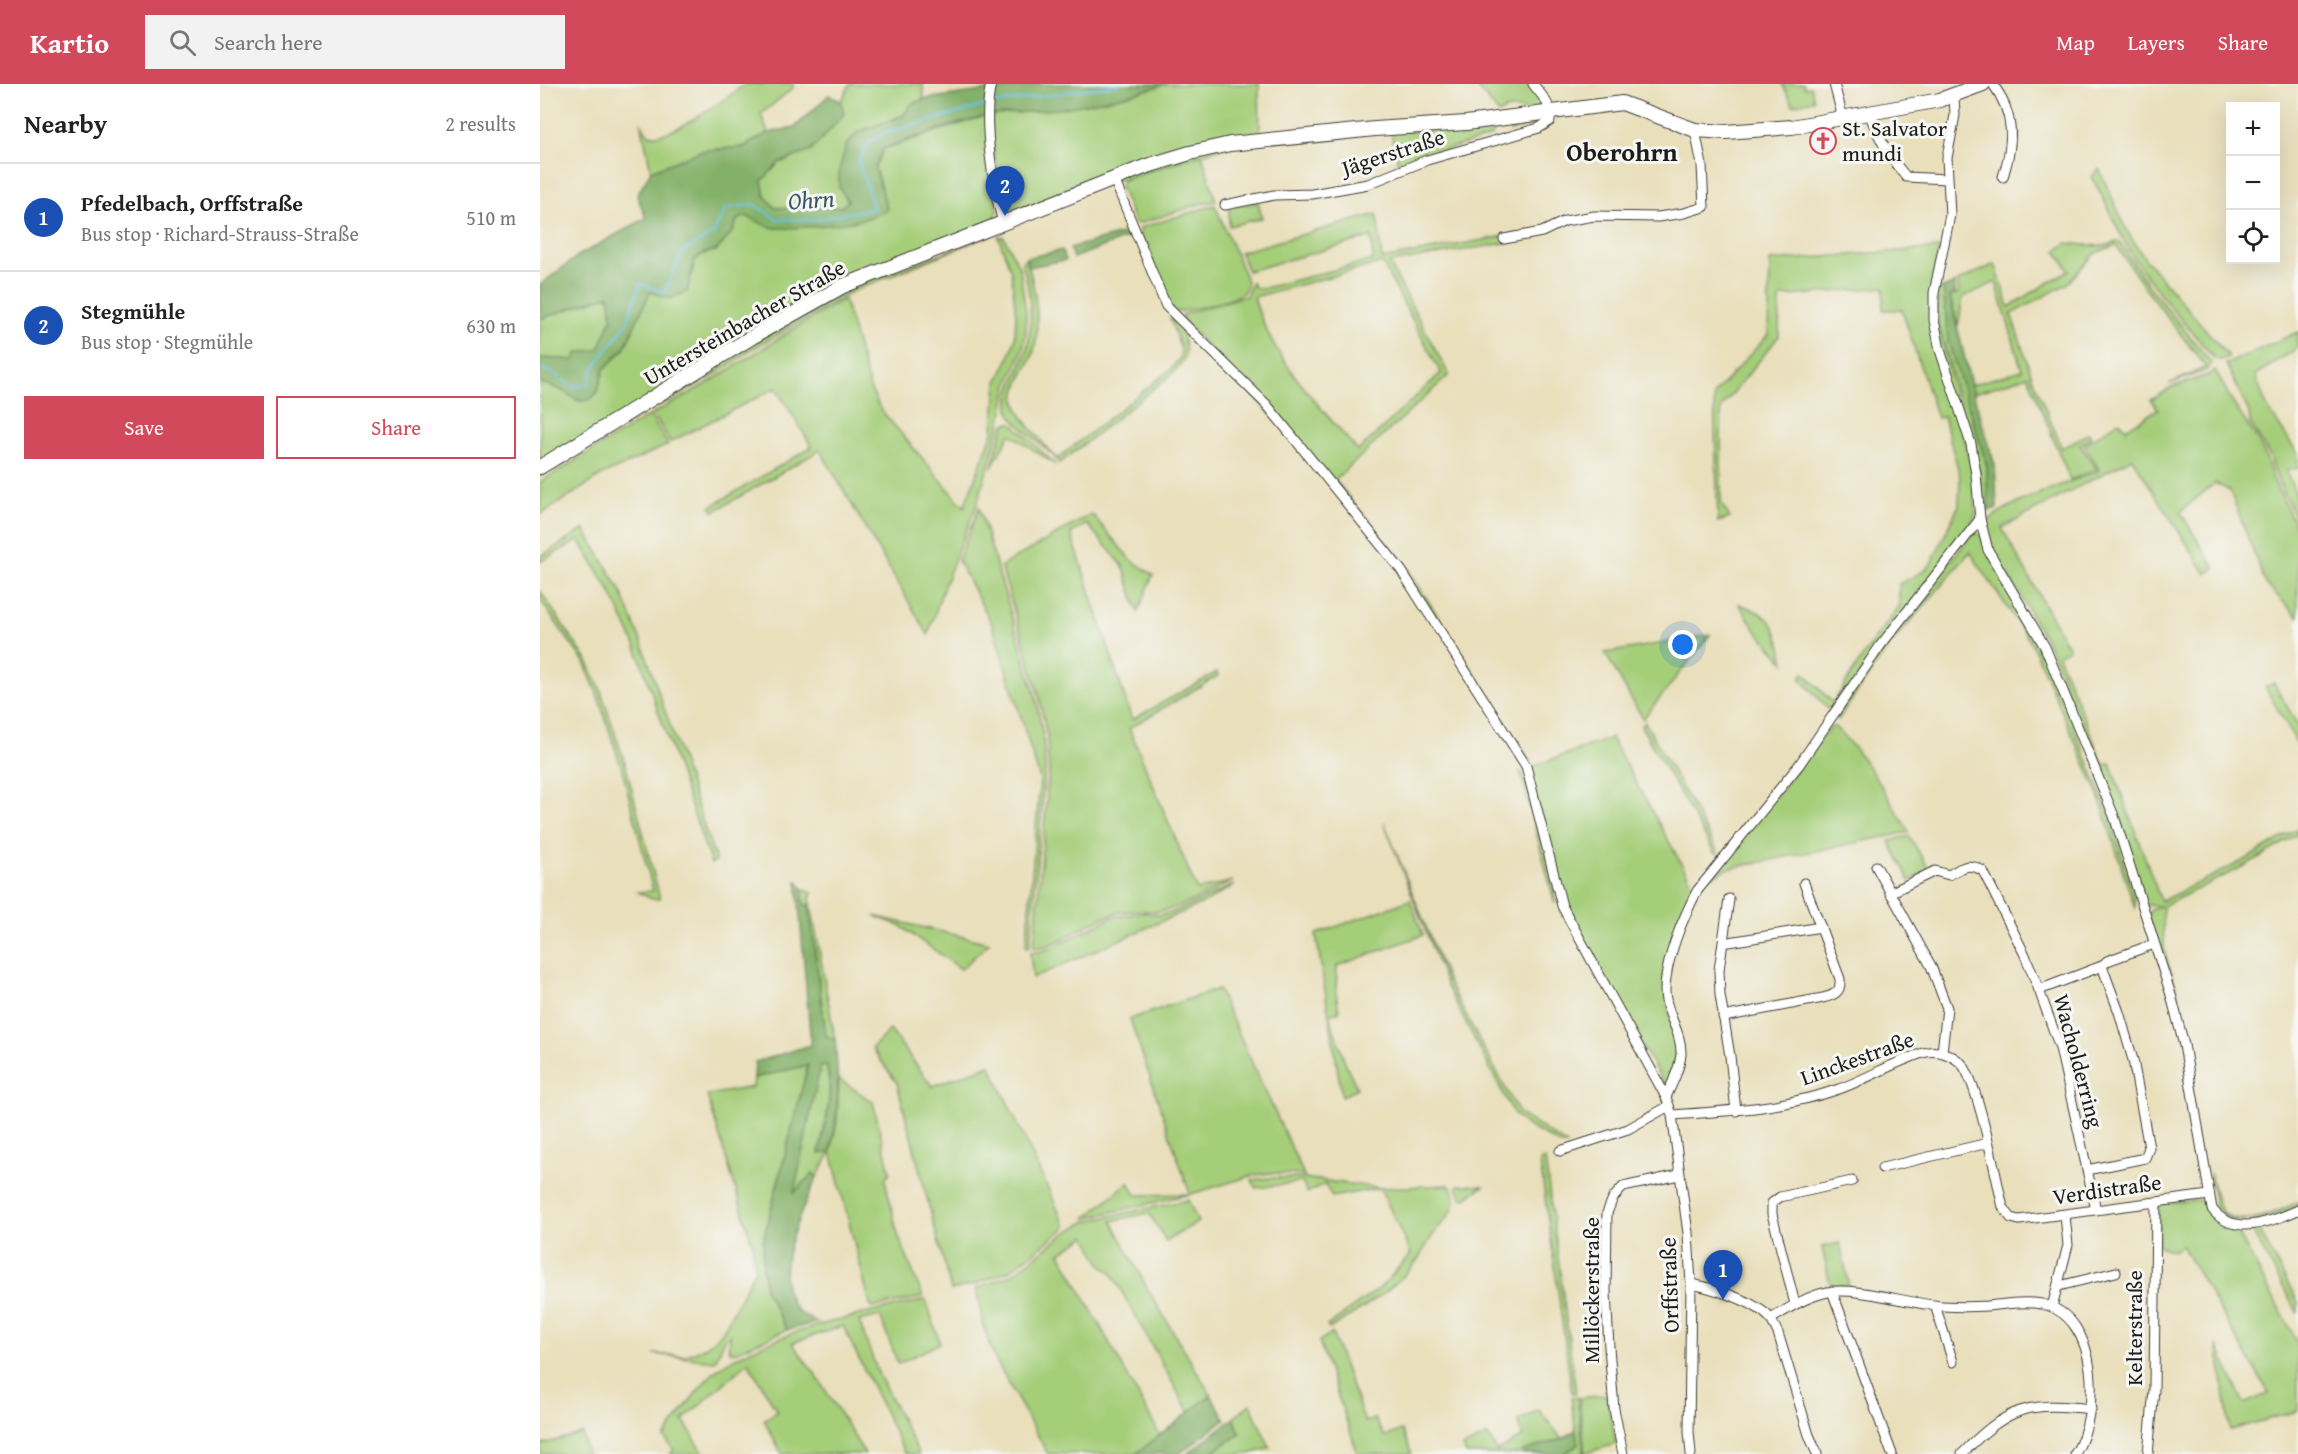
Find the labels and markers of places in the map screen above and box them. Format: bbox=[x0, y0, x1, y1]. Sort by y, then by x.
place label: St. Salvator mundi bbox=[1842, 112, 1947, 169]
church icon: St. Salvator mundi bbox=[1808, 126, 1838, 156]
pin: 2 bbox=[986, 166, 1024, 216]
pin: 1 bbox=[1704, 1250, 1742, 1300]

